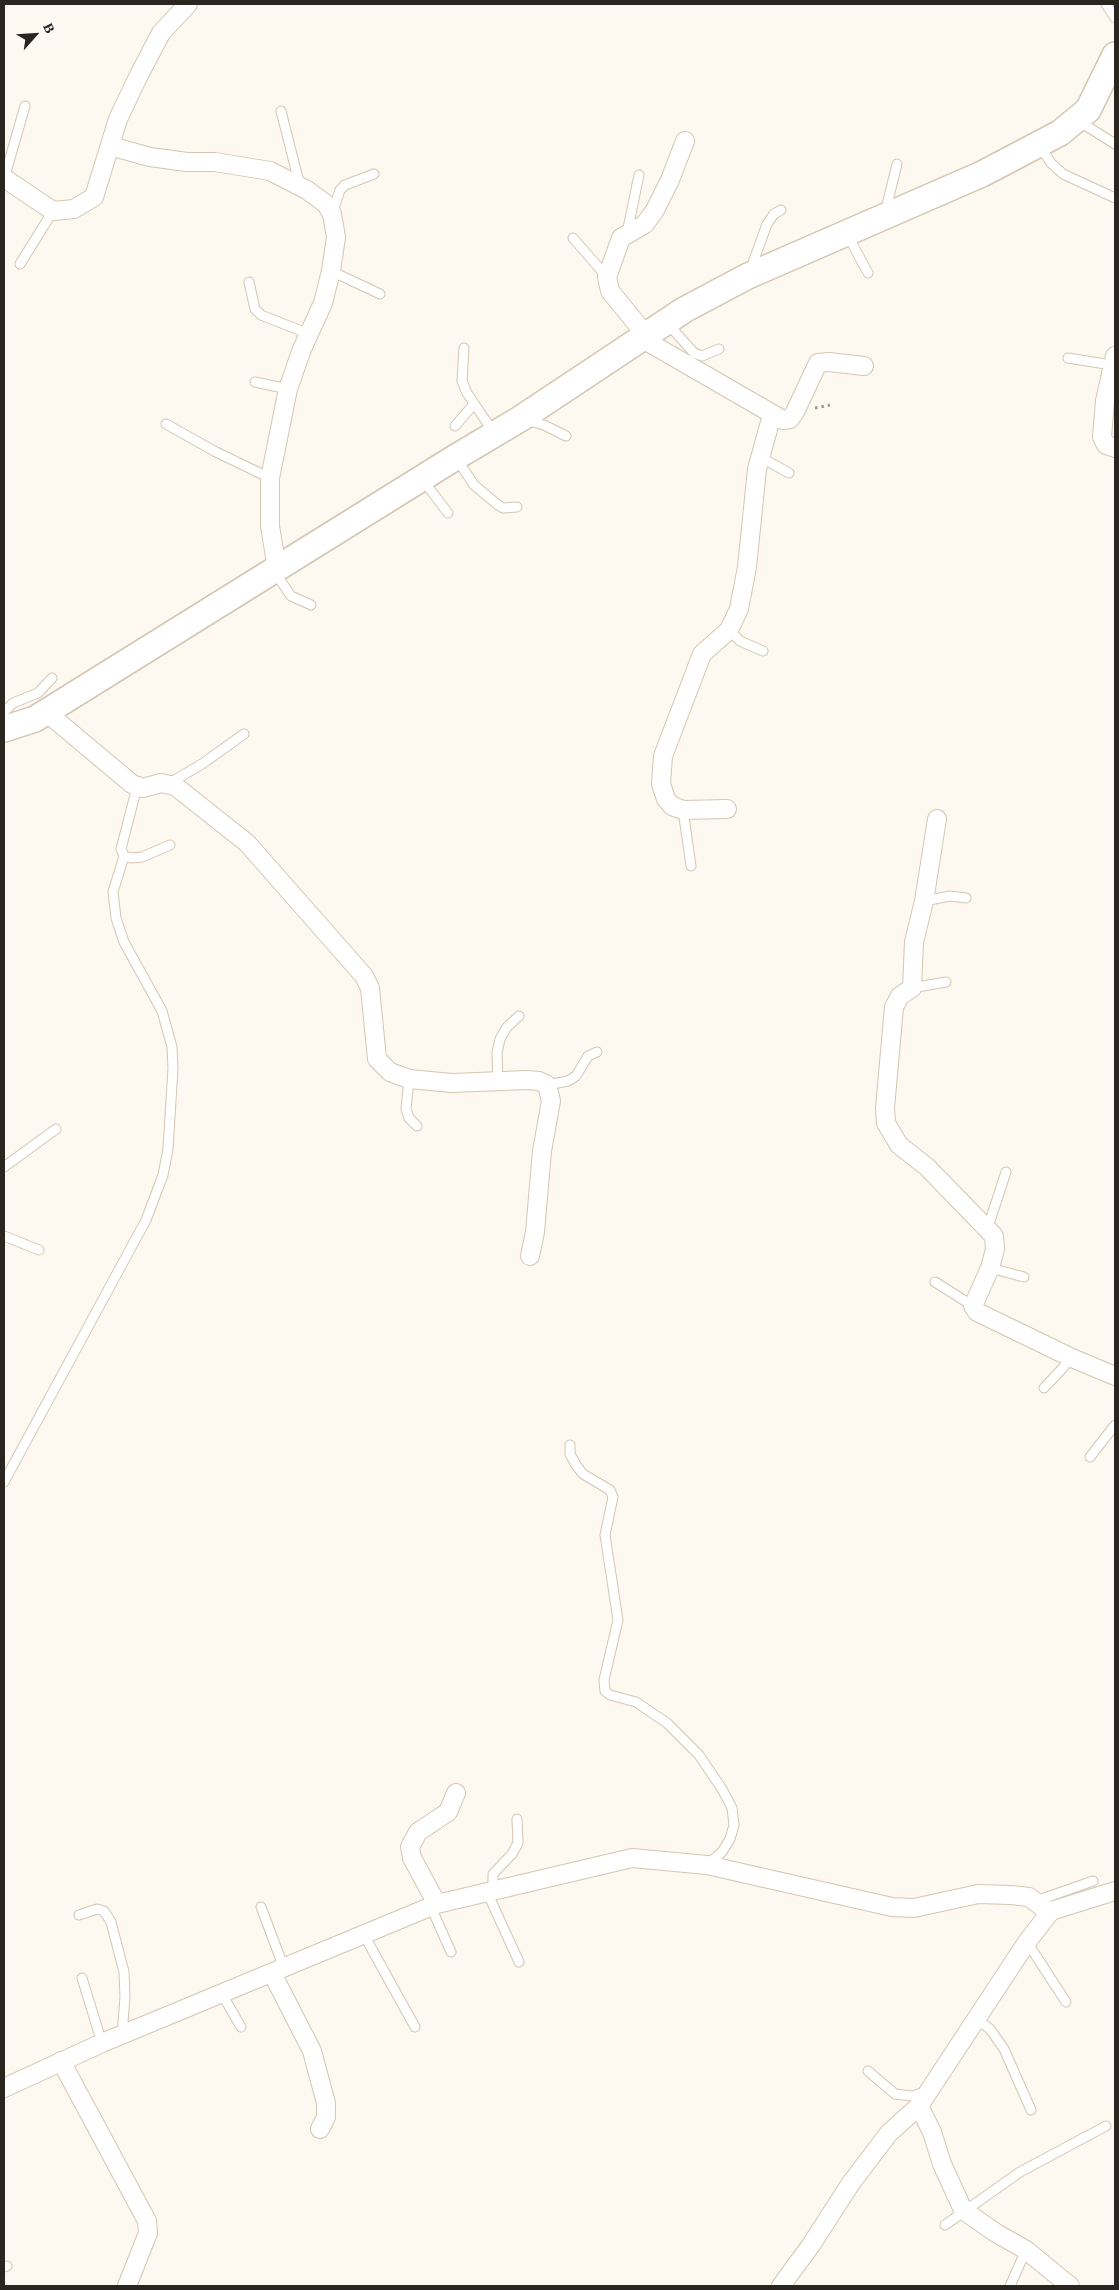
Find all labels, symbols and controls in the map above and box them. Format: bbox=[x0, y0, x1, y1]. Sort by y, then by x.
north arrow bbox=[10, 10, 60, 60]
text: B bbox=[40, 21, 58, 36]

